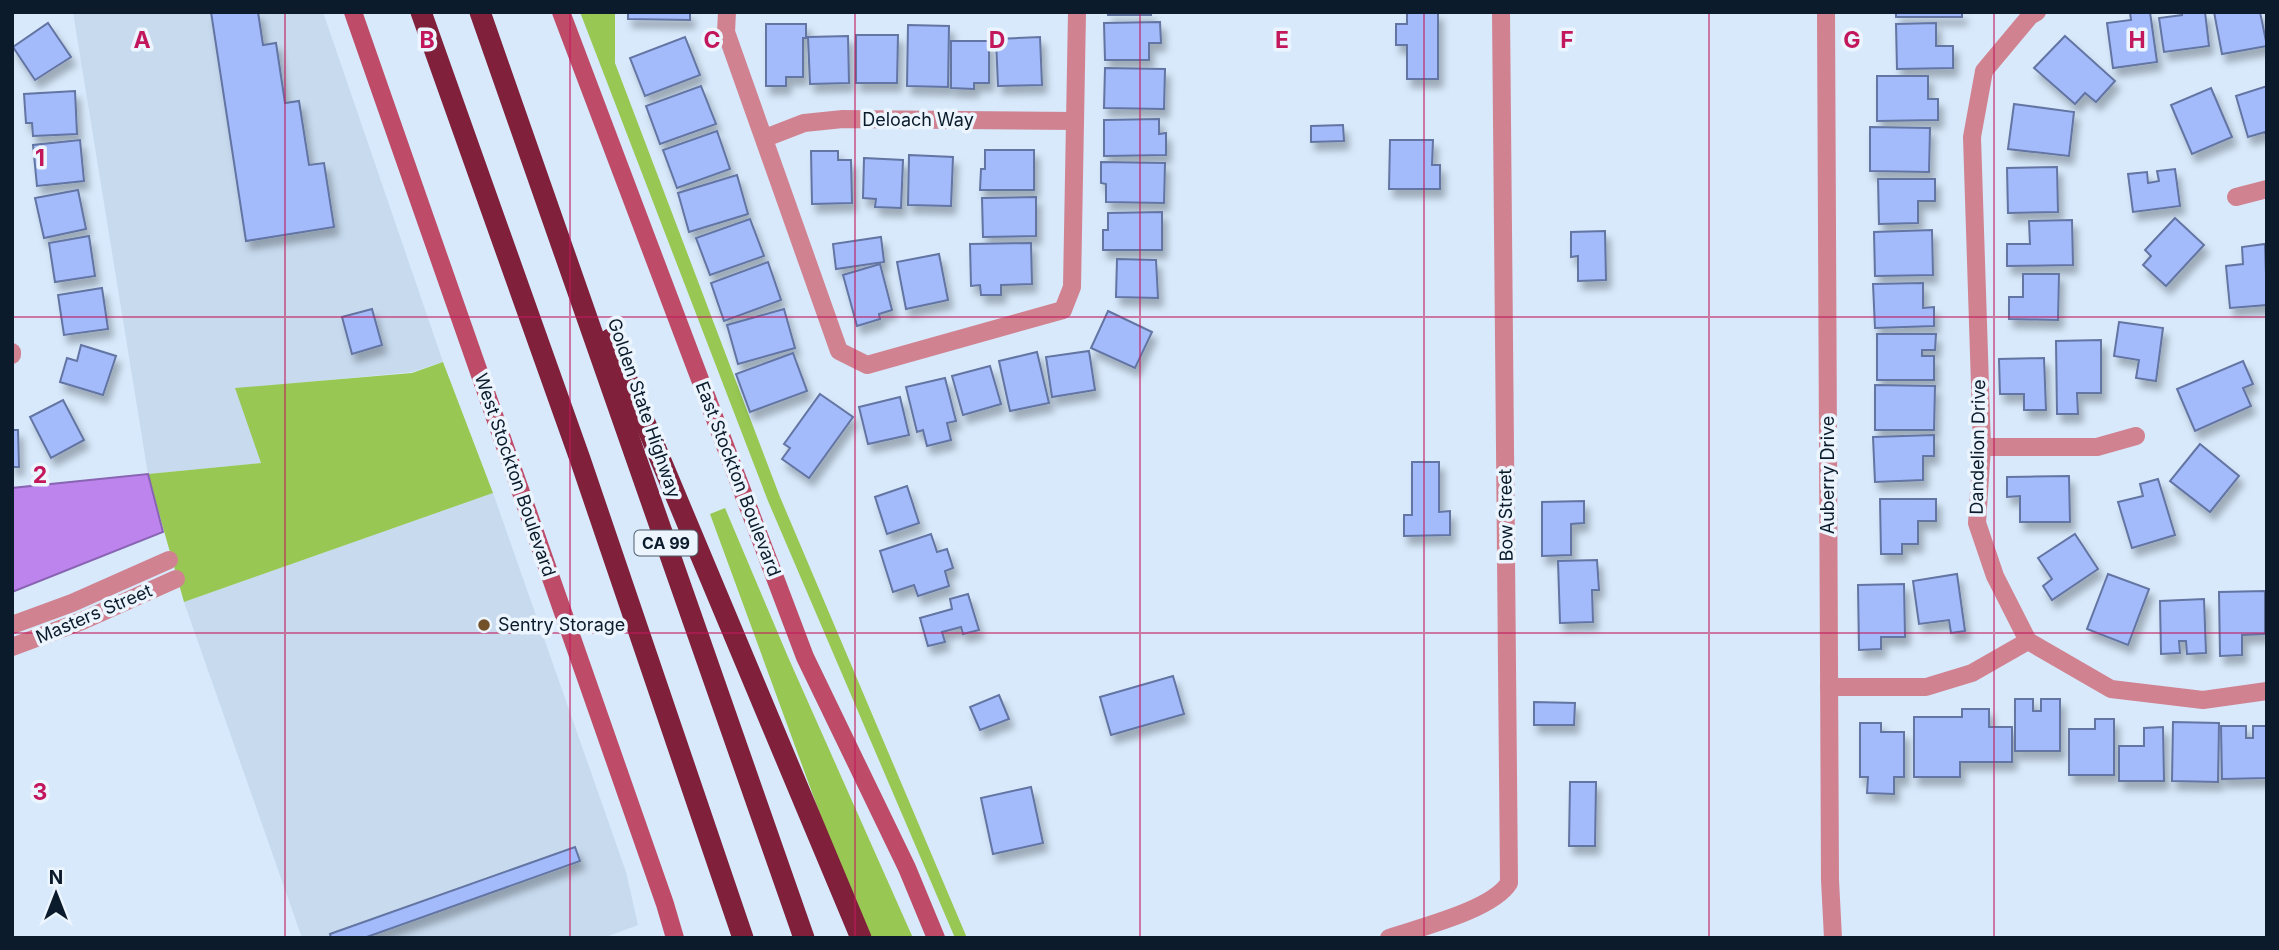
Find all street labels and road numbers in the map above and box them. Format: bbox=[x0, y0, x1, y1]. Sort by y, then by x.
street label: Deloach Way bbox=[862, 109, 974, 130]
street label: Golden State Highway bbox=[604, 315, 685, 501]
street label: West Stockton Boulevard bbox=[471, 370, 560, 579]
street label: East Stockton Boulevard bbox=[692, 378, 785, 579]
street label: Dandelion Drive bbox=[1966, 379, 1989, 515]
street label: Auberry Drive bbox=[1817, 416, 1838, 534]
street label: Bow Street bbox=[1494, 468, 1517, 562]
road number: CA 99 bbox=[634, 530, 698, 556]
street label: Masters Street bbox=[33, 580, 155, 647]

